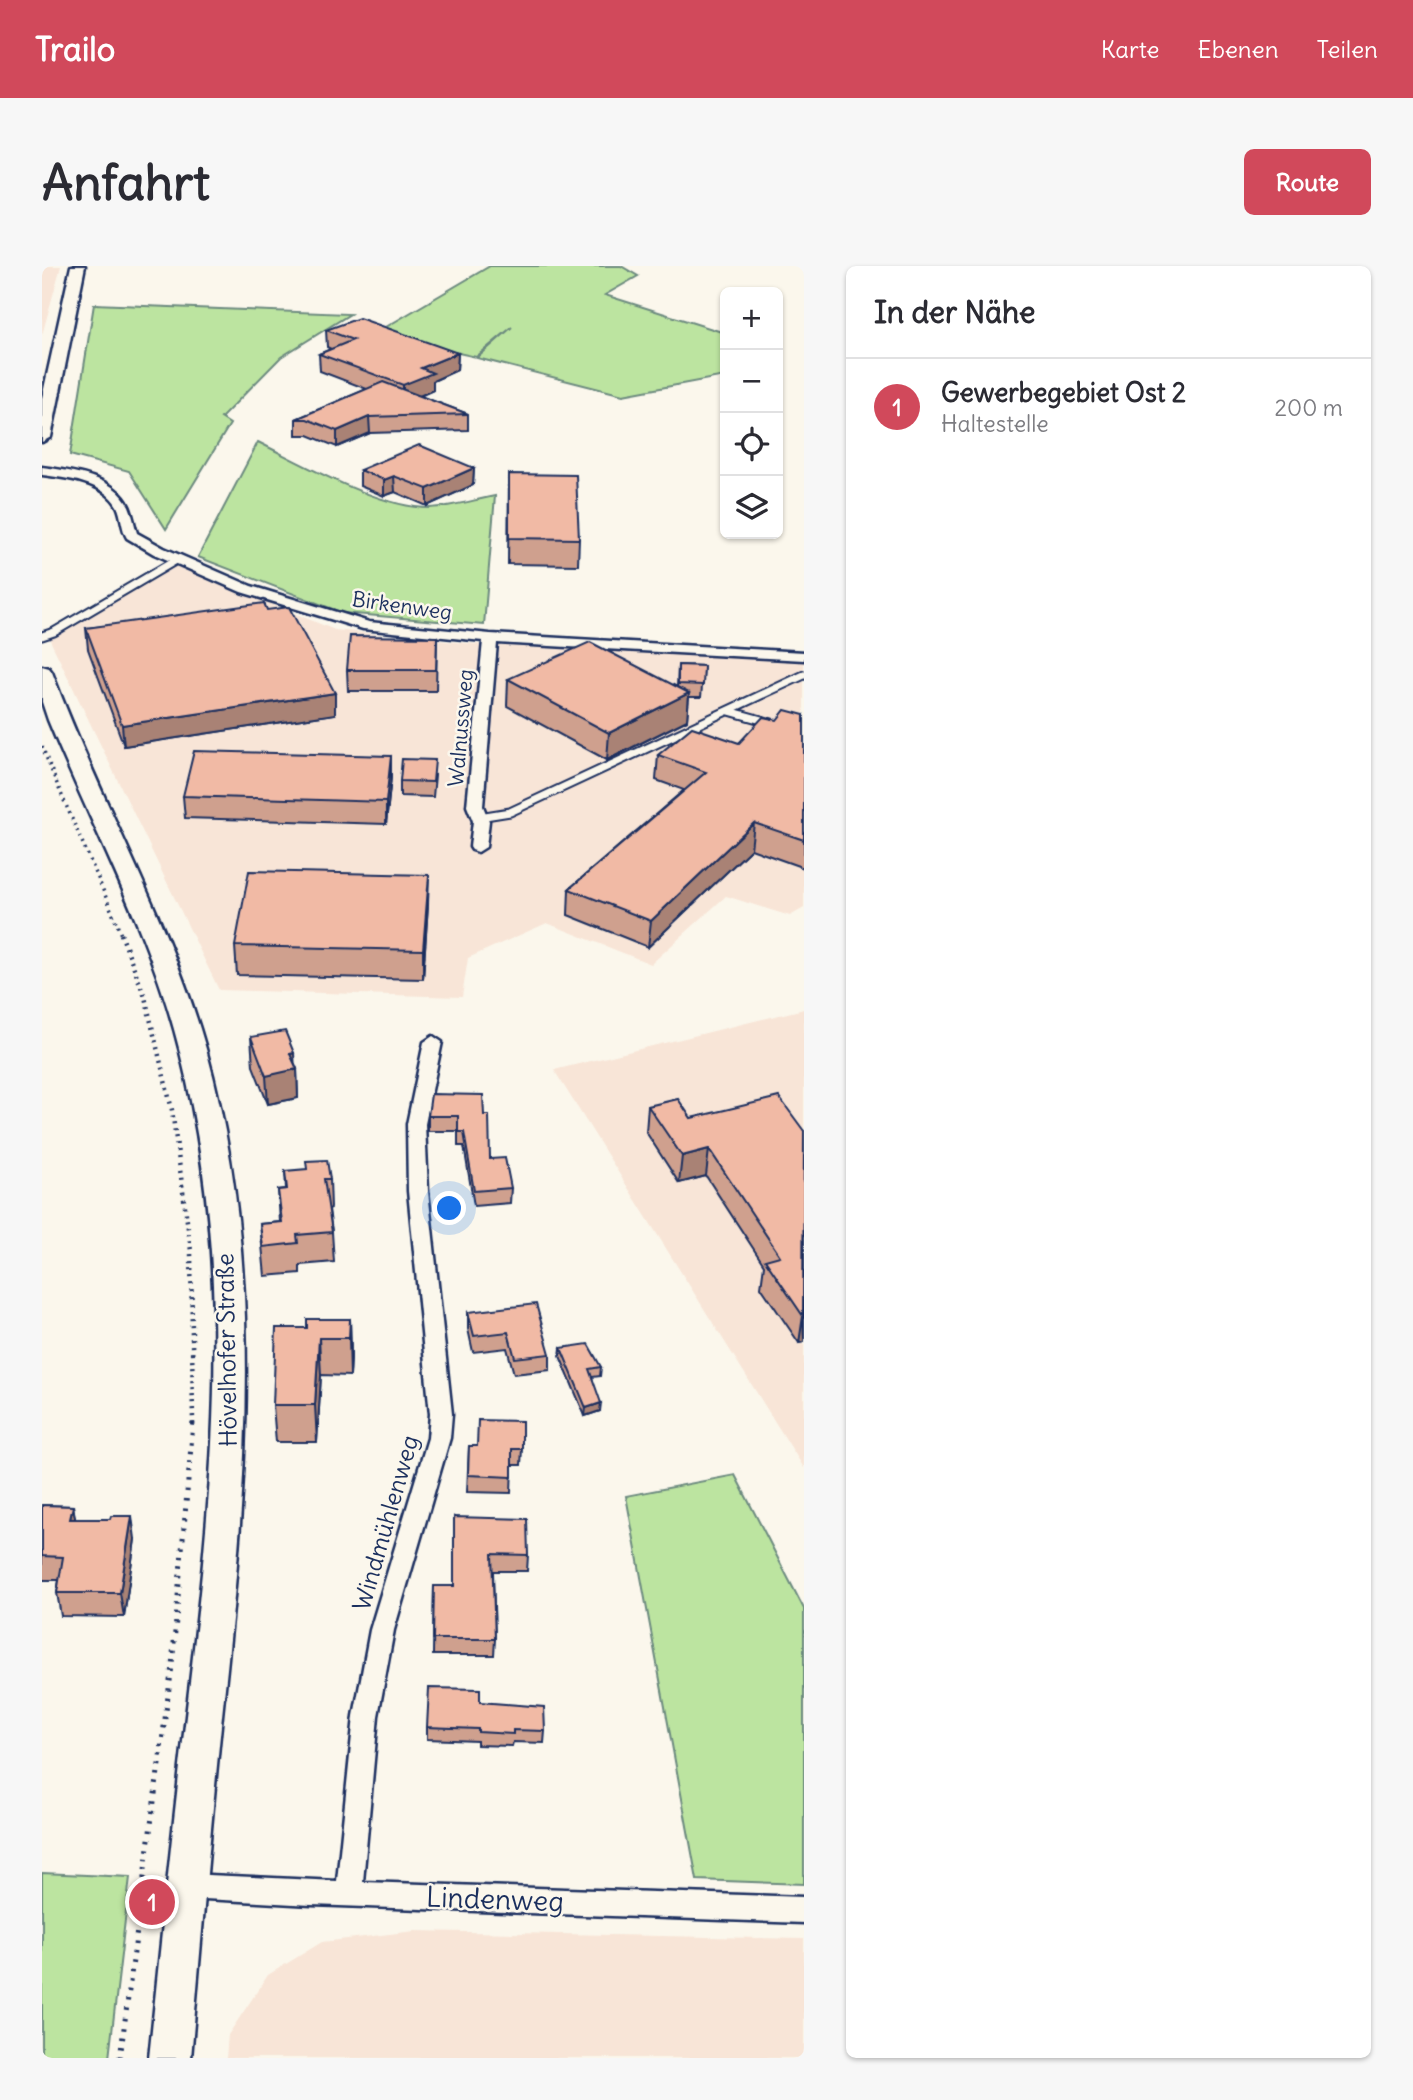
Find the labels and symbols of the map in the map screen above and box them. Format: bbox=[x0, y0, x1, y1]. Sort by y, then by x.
street label: Birkenweg bbox=[350, 585, 454, 626]
street label: Walnussweg bbox=[442, 668, 479, 788]
your location bbox=[432, 1191, 466, 1225]
street label: Hövelhofer Straße bbox=[209, 1253, 243, 1447]
street label: Windmühlenweg bbox=[346, 1431, 424, 1614]
pin: 1 bbox=[129, 1876, 175, 1928]
street label: Lindenweg bbox=[425, 1879, 565, 1919]

